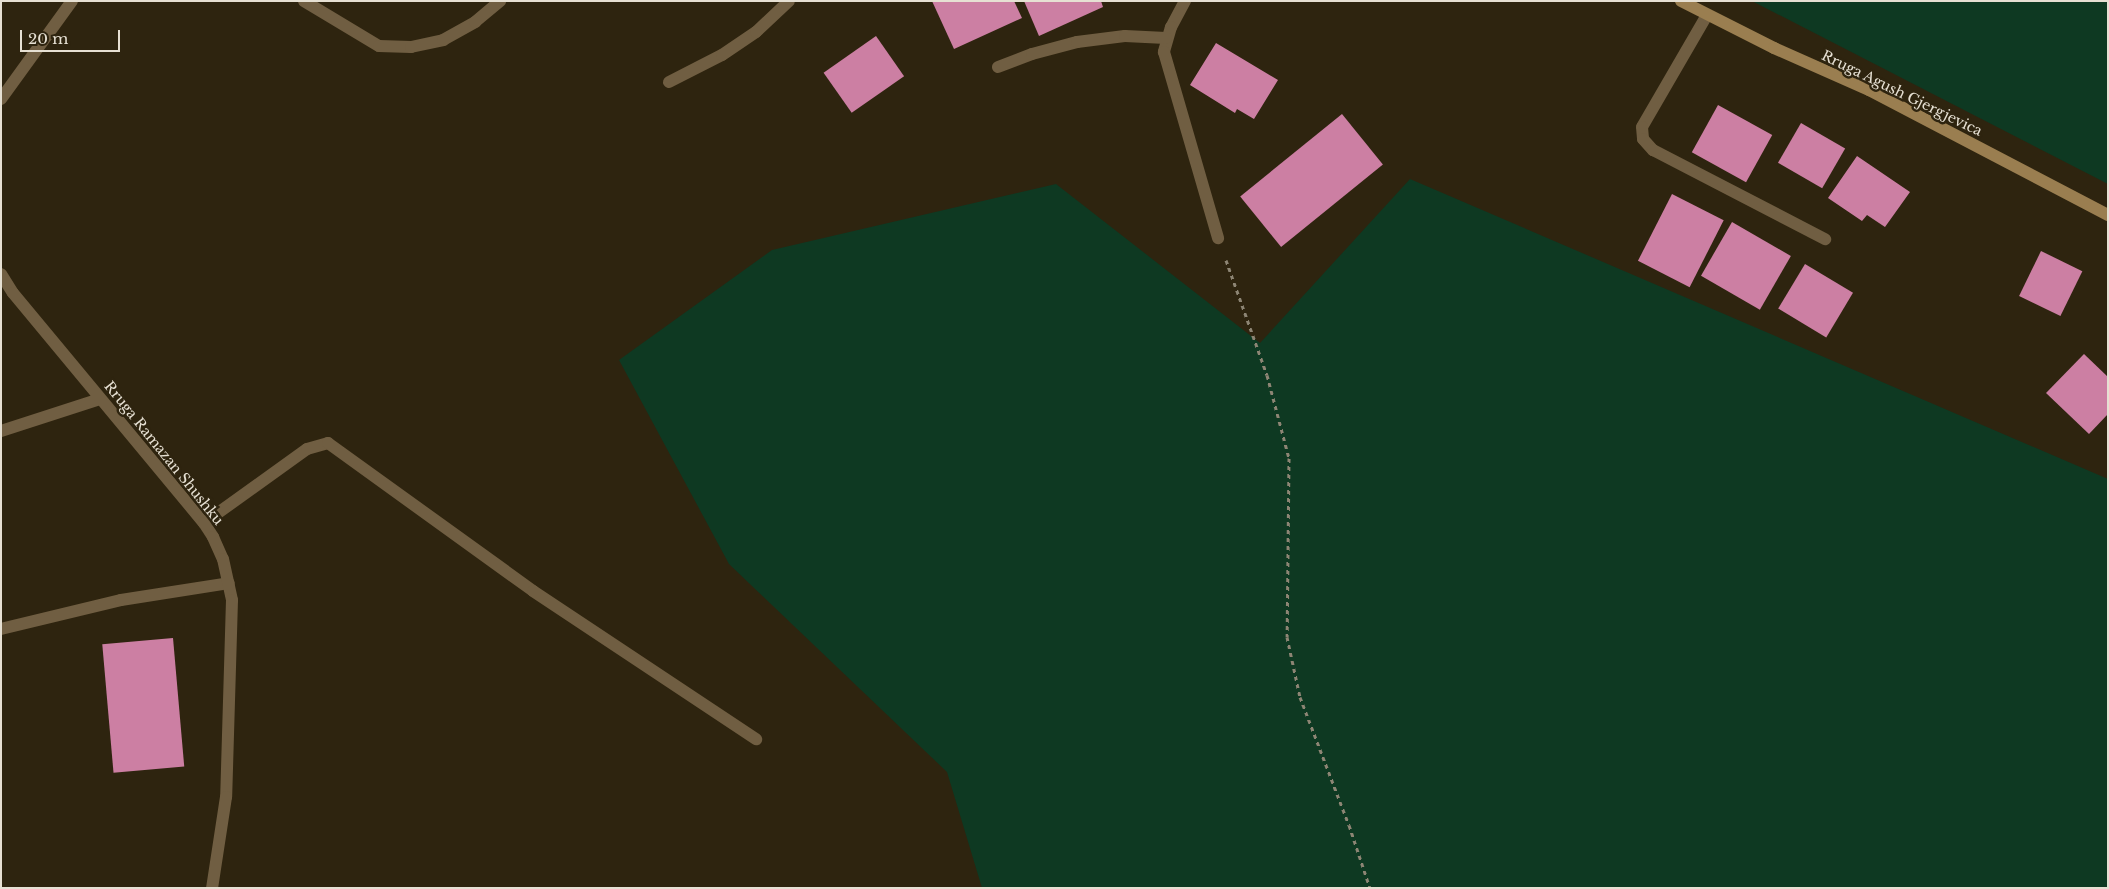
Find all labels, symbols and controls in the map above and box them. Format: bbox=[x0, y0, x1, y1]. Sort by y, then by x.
scale bar bbox=[22, 20, 122, 52]
text: 20 m bbox=[28, 29, 68, 48]
street label: Rruga Agush Gjergjevica bbox=[1819, 47, 1985, 139]
street label: Rruga Ramazan Shushku bbox=[101, 378, 227, 528]

